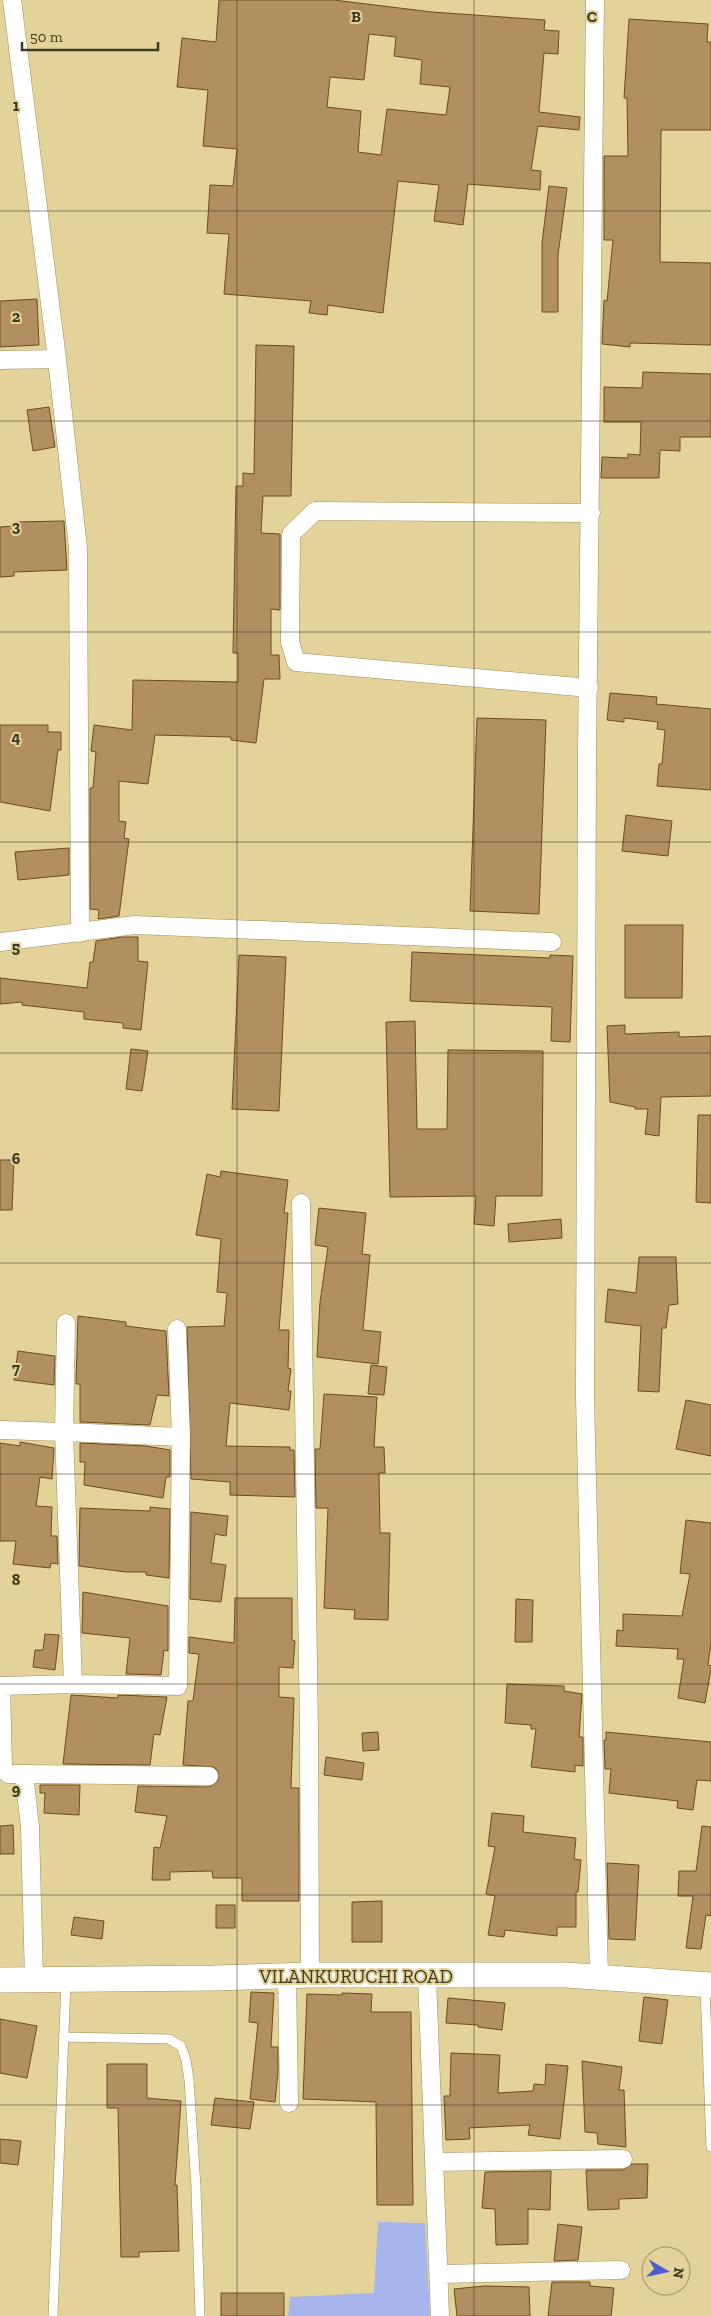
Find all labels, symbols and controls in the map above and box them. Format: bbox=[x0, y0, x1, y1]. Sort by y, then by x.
text: B bbox=[351, 7, 361, 26]
text: C bbox=[587, 7, 597, 26]
scale bar bbox=[22, 20, 159, 52]
text: 50 m bbox=[30, 28, 63, 46]
text: 1 bbox=[13, 96, 20, 115]
text: 2 bbox=[12, 307, 21, 326]
text: 3 bbox=[12, 517, 21, 536]
text: 4 bbox=[11, 728, 21, 747]
text: 5 bbox=[12, 938, 20, 957]
text: 6 bbox=[12, 1149, 21, 1168]
text: 7 bbox=[12, 1359, 20, 1378]
text: 8 bbox=[12, 1570, 21, 1589]
text: 9 bbox=[12, 1780, 21, 1799]
street label: VILANKURUCHI ROAD bbox=[258, 1965, 453, 1988]
north arrow bbox=[641, 2246, 691, 2296]
text: N bbox=[669, 2266, 688, 2280]

